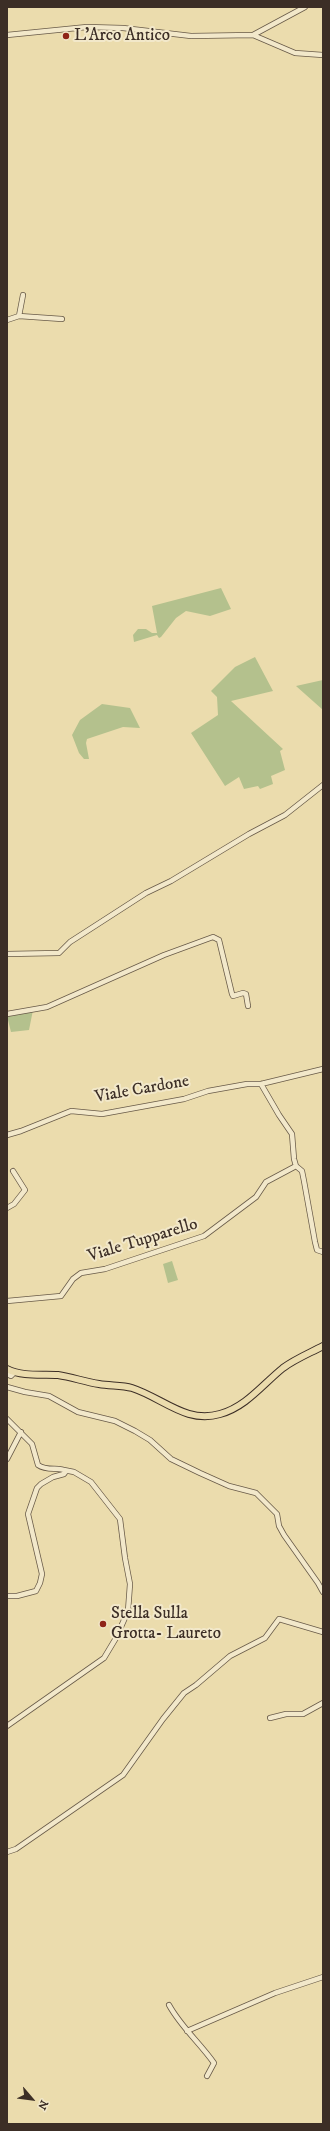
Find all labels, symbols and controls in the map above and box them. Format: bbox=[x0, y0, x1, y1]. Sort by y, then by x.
place label: L'Arco Antico bbox=[74, 26, 170, 46]
marker: L'Arco Antico bbox=[61, 31, 71, 41]
street label: Viale Cardone bbox=[93, 1072, 191, 1108]
street label: Viale Tupparello bbox=[86, 1215, 200, 1267]
place label: Stella Sulla Grotta- Laureto bbox=[111, 1604, 221, 1644]
marker: Stella Sulla Grotta- Laureto bbox=[98, 1619, 108, 1629]
north arrow bbox=[12, 2079, 52, 2119]
text: N bbox=[34, 2097, 51, 2112]

